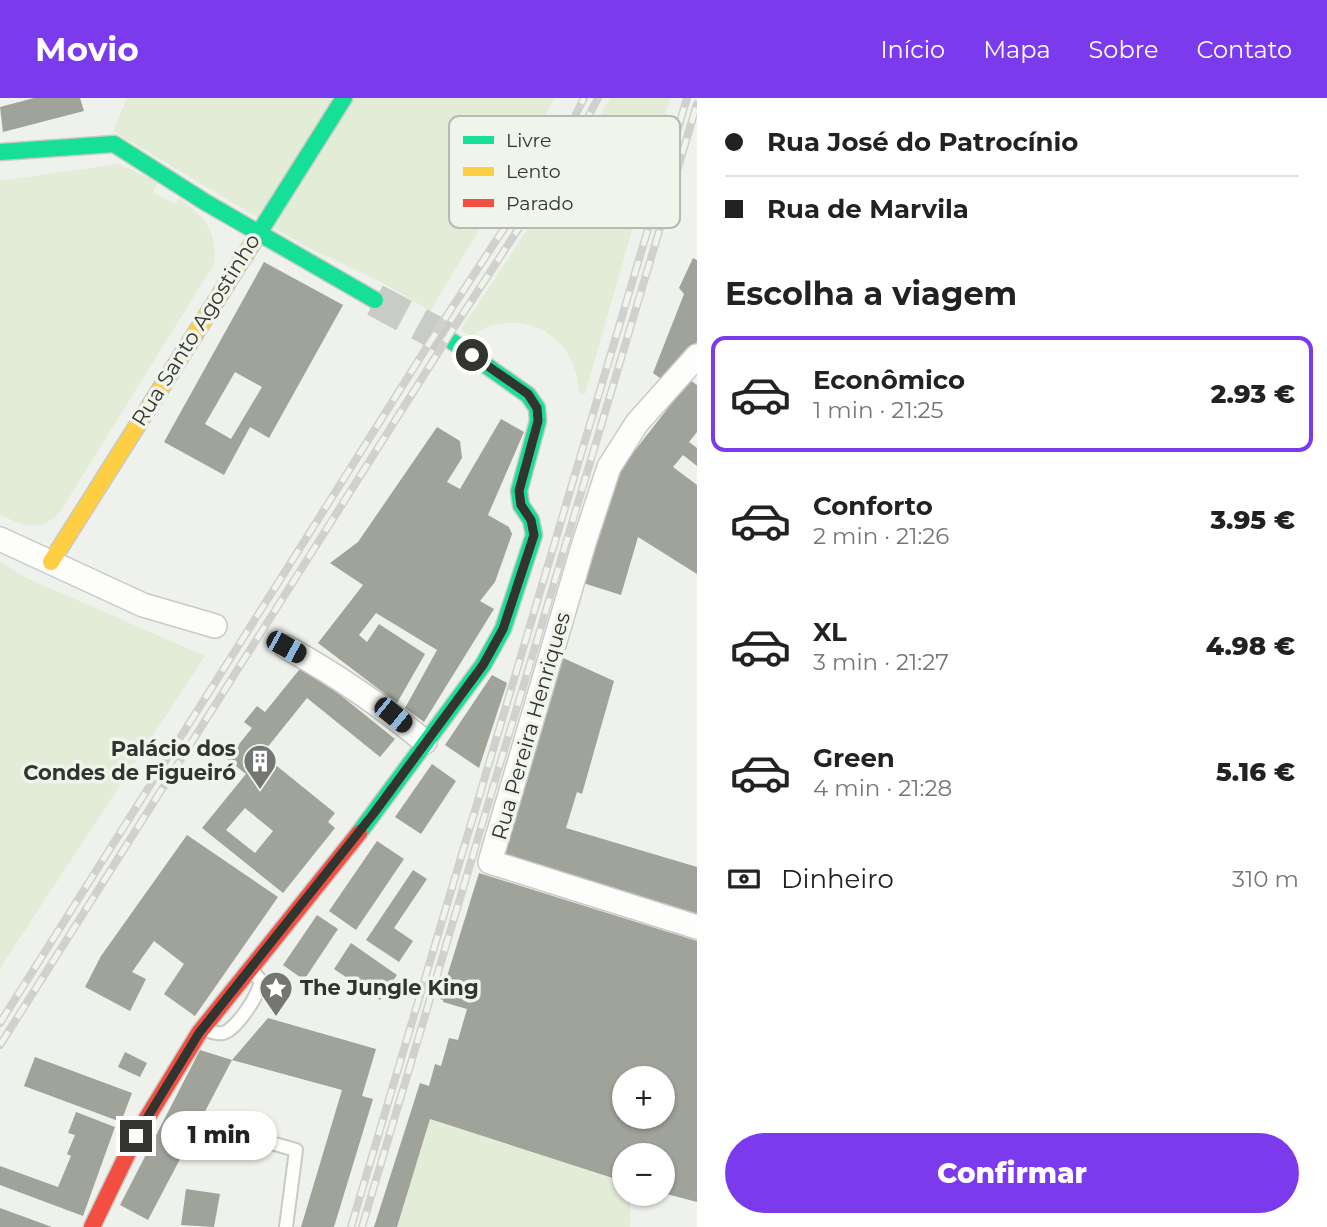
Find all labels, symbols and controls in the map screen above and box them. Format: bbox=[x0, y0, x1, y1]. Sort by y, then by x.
text: Movio bbox=[35, 29, 139, 69]
text: Início bbox=[880, 35, 945, 64]
text: Mapa bbox=[983, 35, 1051, 64]
text: Sobre bbox=[1089, 35, 1158, 64]
text: Contato bbox=[1196, 35, 1292, 64]
legend bbox=[449, 116, 680, 228]
text: Rua José do Patrocínio bbox=[767, 126, 1078, 158]
text: Livre bbox=[506, 129, 551, 152]
text: Lento bbox=[506, 160, 561, 183]
text: Parado bbox=[506, 192, 574, 215]
text: Rua de Marvila bbox=[767, 193, 969, 225]
street label: Rua Santo Agostinho bbox=[126, 229, 265, 430]
text: Escolha a viagem bbox=[725, 274, 1017, 313]
route start bbox=[456, 339, 488, 371]
icon: car bbox=[729, 363, 792, 426]
text: Econômico bbox=[813, 364, 965, 396]
text: 2.93 € bbox=[1211, 378, 1295, 410]
text: 1 min · 21:25 bbox=[813, 396, 944, 424]
icon: car bbox=[729, 489, 792, 552]
text: Conforto bbox=[813, 490, 933, 522]
text: 3.95 € bbox=[1210, 504, 1295, 536]
text: 2 min · 21:26 bbox=[813, 522, 949, 550]
street label: Rua Pereira Henriques bbox=[486, 609, 575, 843]
icon: car bbox=[729, 615, 792, 678]
text: XL bbox=[813, 616, 847, 648]
car bbox=[263, 628, 310, 666]
text: 4.98 € bbox=[1206, 630, 1295, 662]
text: 3 min · 21:27 bbox=[813, 648, 949, 676]
car bbox=[371, 694, 416, 736]
place label: Palácio dos Condes de Figueiró bbox=[23, 736, 236, 785]
icon: car bbox=[729, 741, 792, 804]
building icon: Palácio dos Condes de Figueiró bbox=[241, 742, 279, 791]
text: Green bbox=[813, 742, 895, 774]
text: 5.16 € bbox=[1216, 756, 1295, 788]
text: 4 min · 21:28 bbox=[813, 774, 952, 802]
icon: cash bbox=[725, 860, 763, 898]
text: Dinheiro bbox=[781, 863, 894, 895]
text: 310 m bbox=[1232, 865, 1299, 893]
place icon: The Jungle King bbox=[257, 969, 295, 1018]
place label: The Jungle King bbox=[300, 975, 479, 1000]
map controls bbox=[612, 1066, 675, 1206]
button: + bbox=[612, 1066, 675, 1129]
callout: 1 min bbox=[160, 1112, 276, 1160]
route end bbox=[120, 1120, 152, 1152]
text: 1 min bbox=[187, 1121, 251, 1149]
button: Confirmar bbox=[725, 1133, 1299, 1213]
button: − bbox=[612, 1143, 675, 1206]

